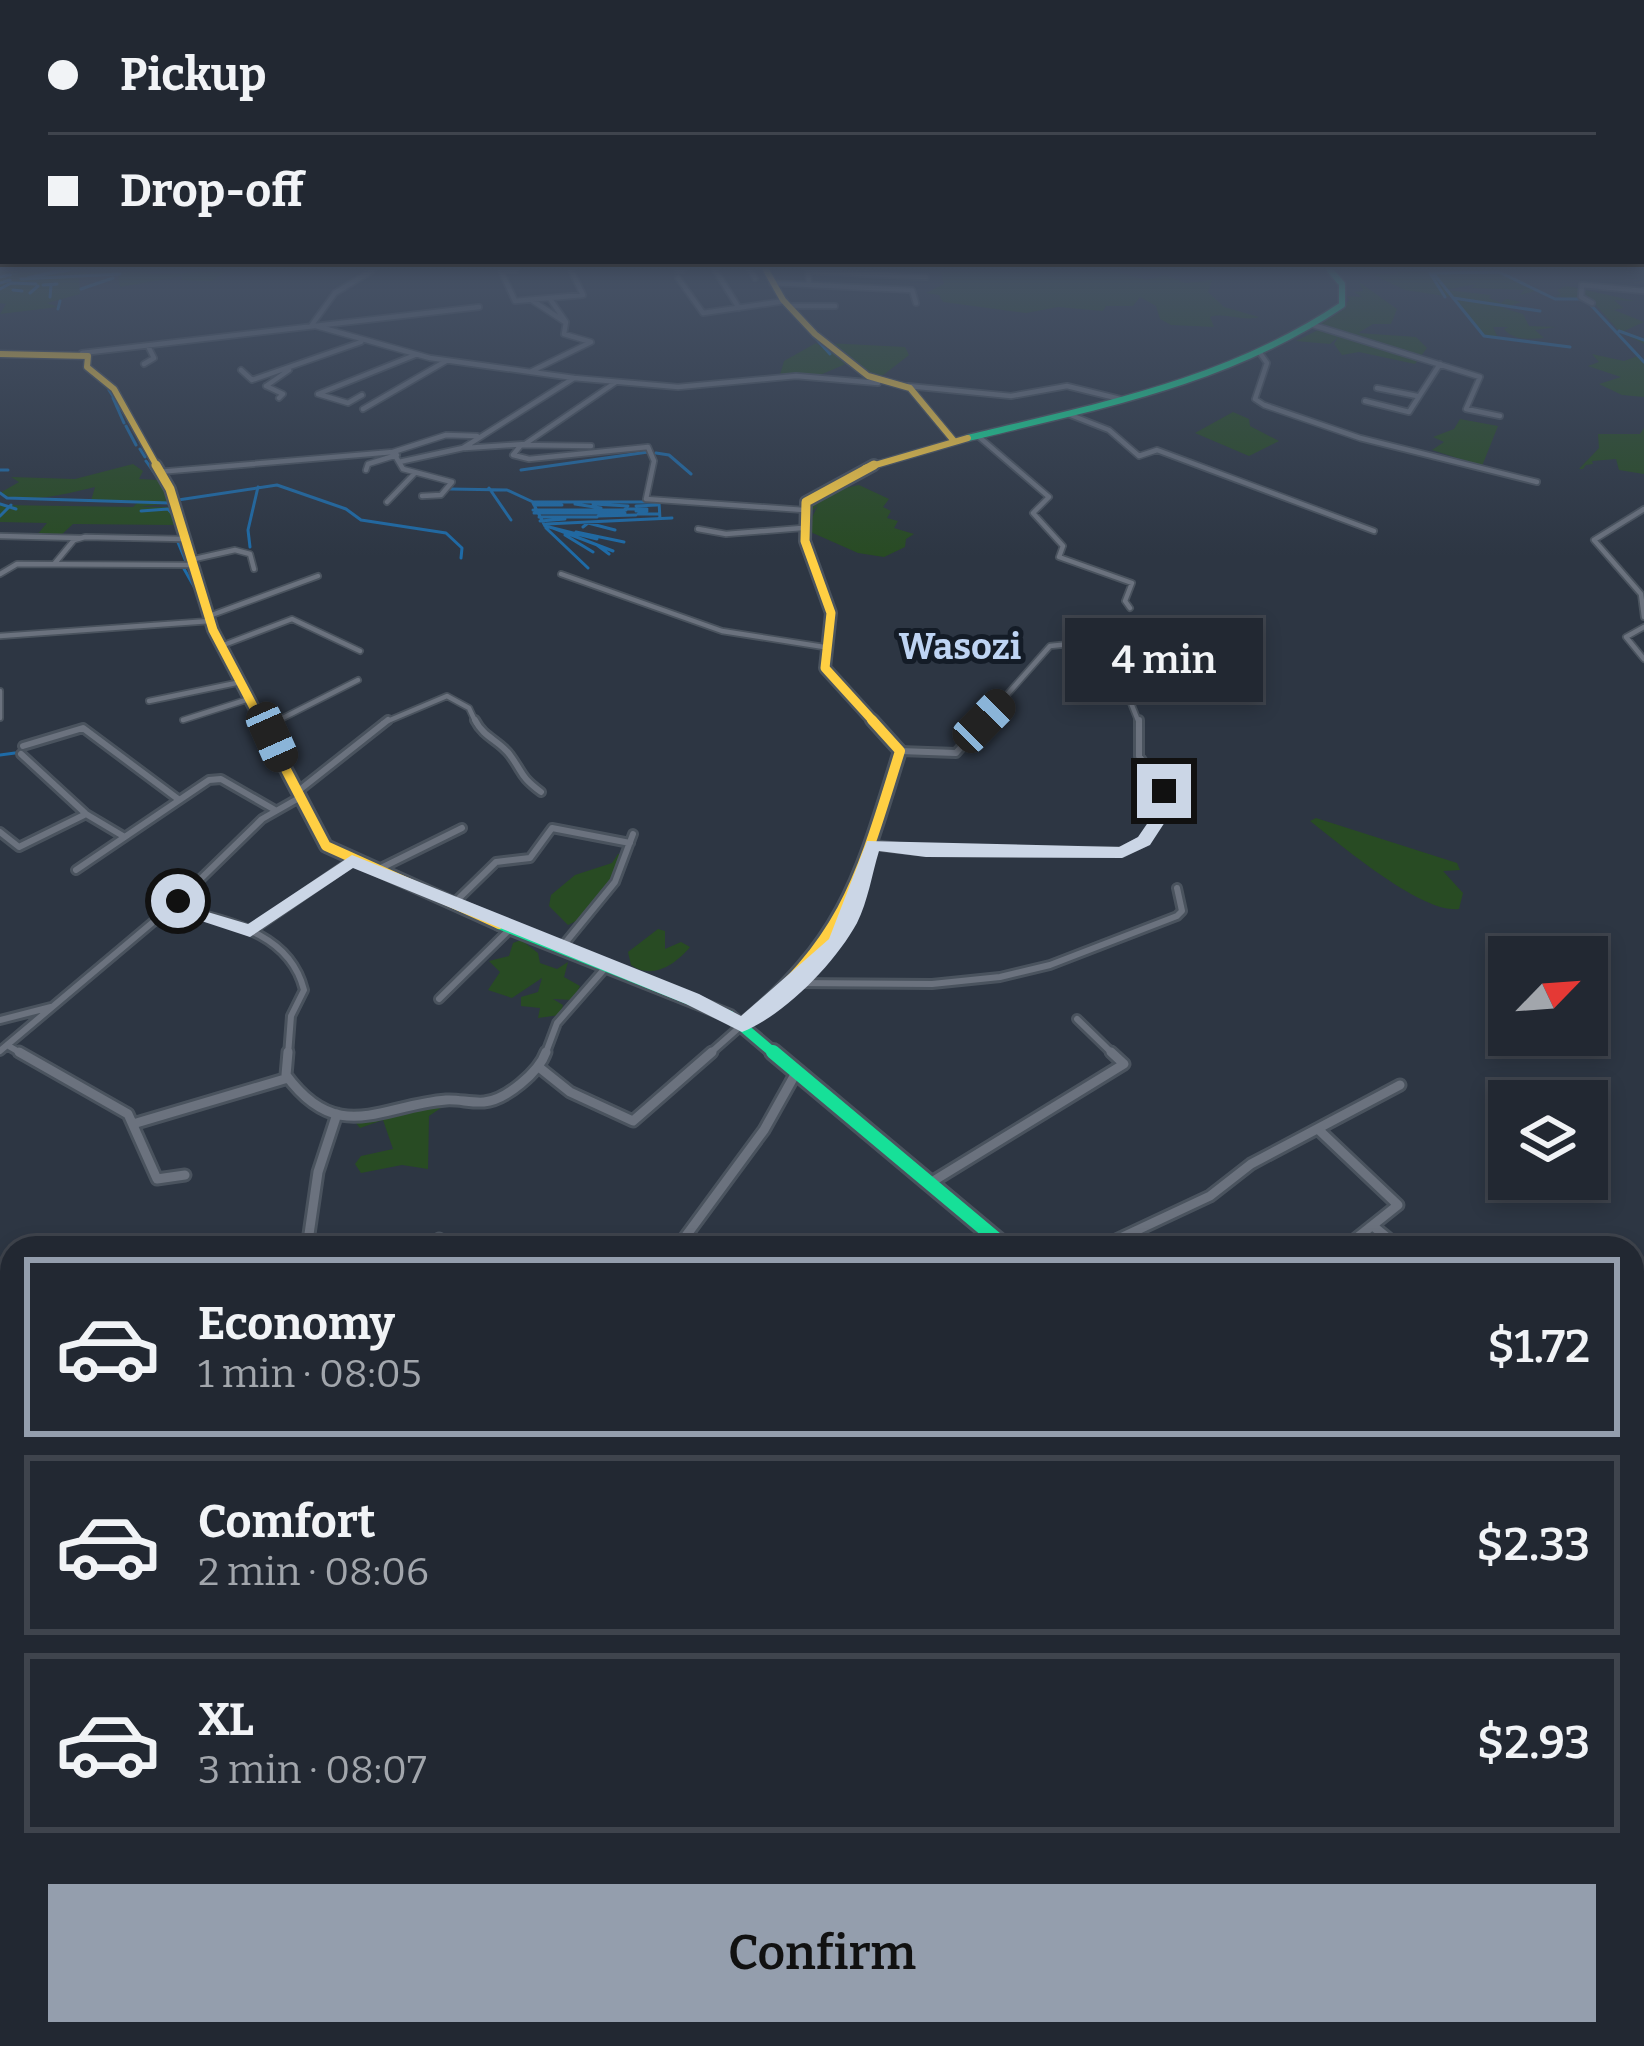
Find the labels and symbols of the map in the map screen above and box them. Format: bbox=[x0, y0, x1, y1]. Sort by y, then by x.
callout: 4 min bbox=[1065, 617, 1263, 701]
district label: Wasozi bbox=[899, 625, 1021, 669]
car bbox=[946, 683, 1022, 759]
car bbox=[241, 697, 303, 777]
route end bbox=[1137, 764, 1191, 818]
route start bbox=[151, 874, 205, 928]
north arrow bbox=[1488, 936, 1608, 1056]

